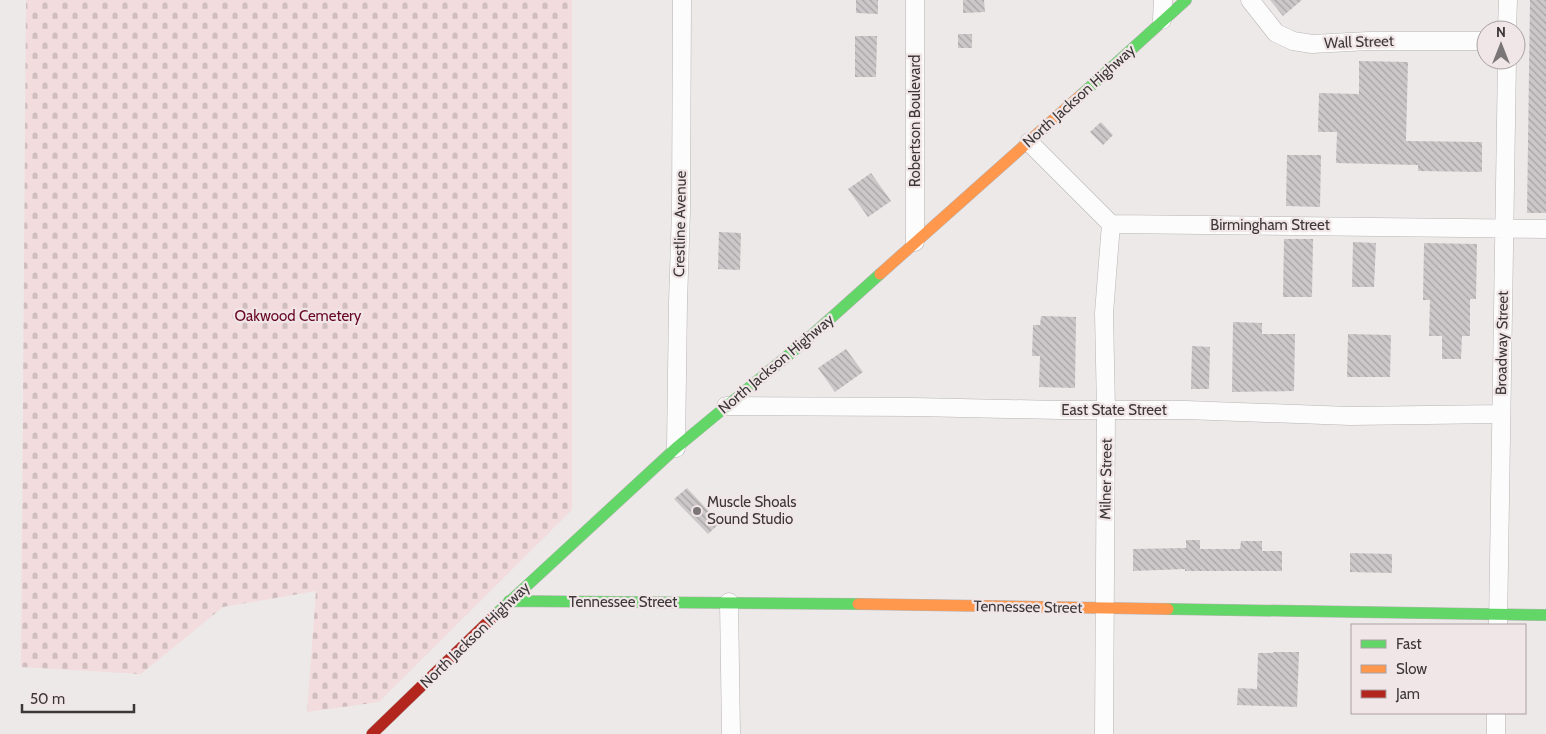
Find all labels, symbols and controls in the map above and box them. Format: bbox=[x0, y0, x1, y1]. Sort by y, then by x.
north arrow bbox=[1476, 20, 1526, 70]
text: N bbox=[1496, 23, 1506, 41]
street label: Wall Street bbox=[1324, 32, 1394, 52]
street label: North Jackson Highway bbox=[1019, 41, 1139, 151]
street label: Robertson Boulevard bbox=[906, 55, 924, 187]
street label: Crestline Avenue bbox=[670, 170, 690, 277]
street label: Birmingham Street bbox=[1210, 216, 1330, 234]
street label: Broadway Street bbox=[1492, 291, 1512, 395]
park label: Oakwood Cemetery bbox=[235, 307, 362, 325]
street label: North Jackson Highway bbox=[715, 310, 838, 417]
street label: East State Street bbox=[1061, 401, 1167, 419]
street label: Milner Street bbox=[1096, 438, 1116, 520]
place label: Muscle Shoals Sound Studio bbox=[707, 493, 796, 528]
marker: Muscle Shoals Sound Studio bbox=[691, 505, 703, 517]
street label: North Jackson Highway bbox=[417, 578, 534, 692]
street label: Tennessee Street bbox=[569, 593, 677, 611]
street label: Tennessee Street bbox=[974, 597, 1082, 617]
legend bbox=[1351, 624, 1526, 714]
text: Fast bbox=[1396, 635, 1421, 653]
text: Slow bbox=[1396, 660, 1427, 678]
scale bar bbox=[22, 682, 135, 714]
text: Jam bbox=[1395, 685, 1420, 703]
text: 50 m bbox=[30, 690, 65, 708]

